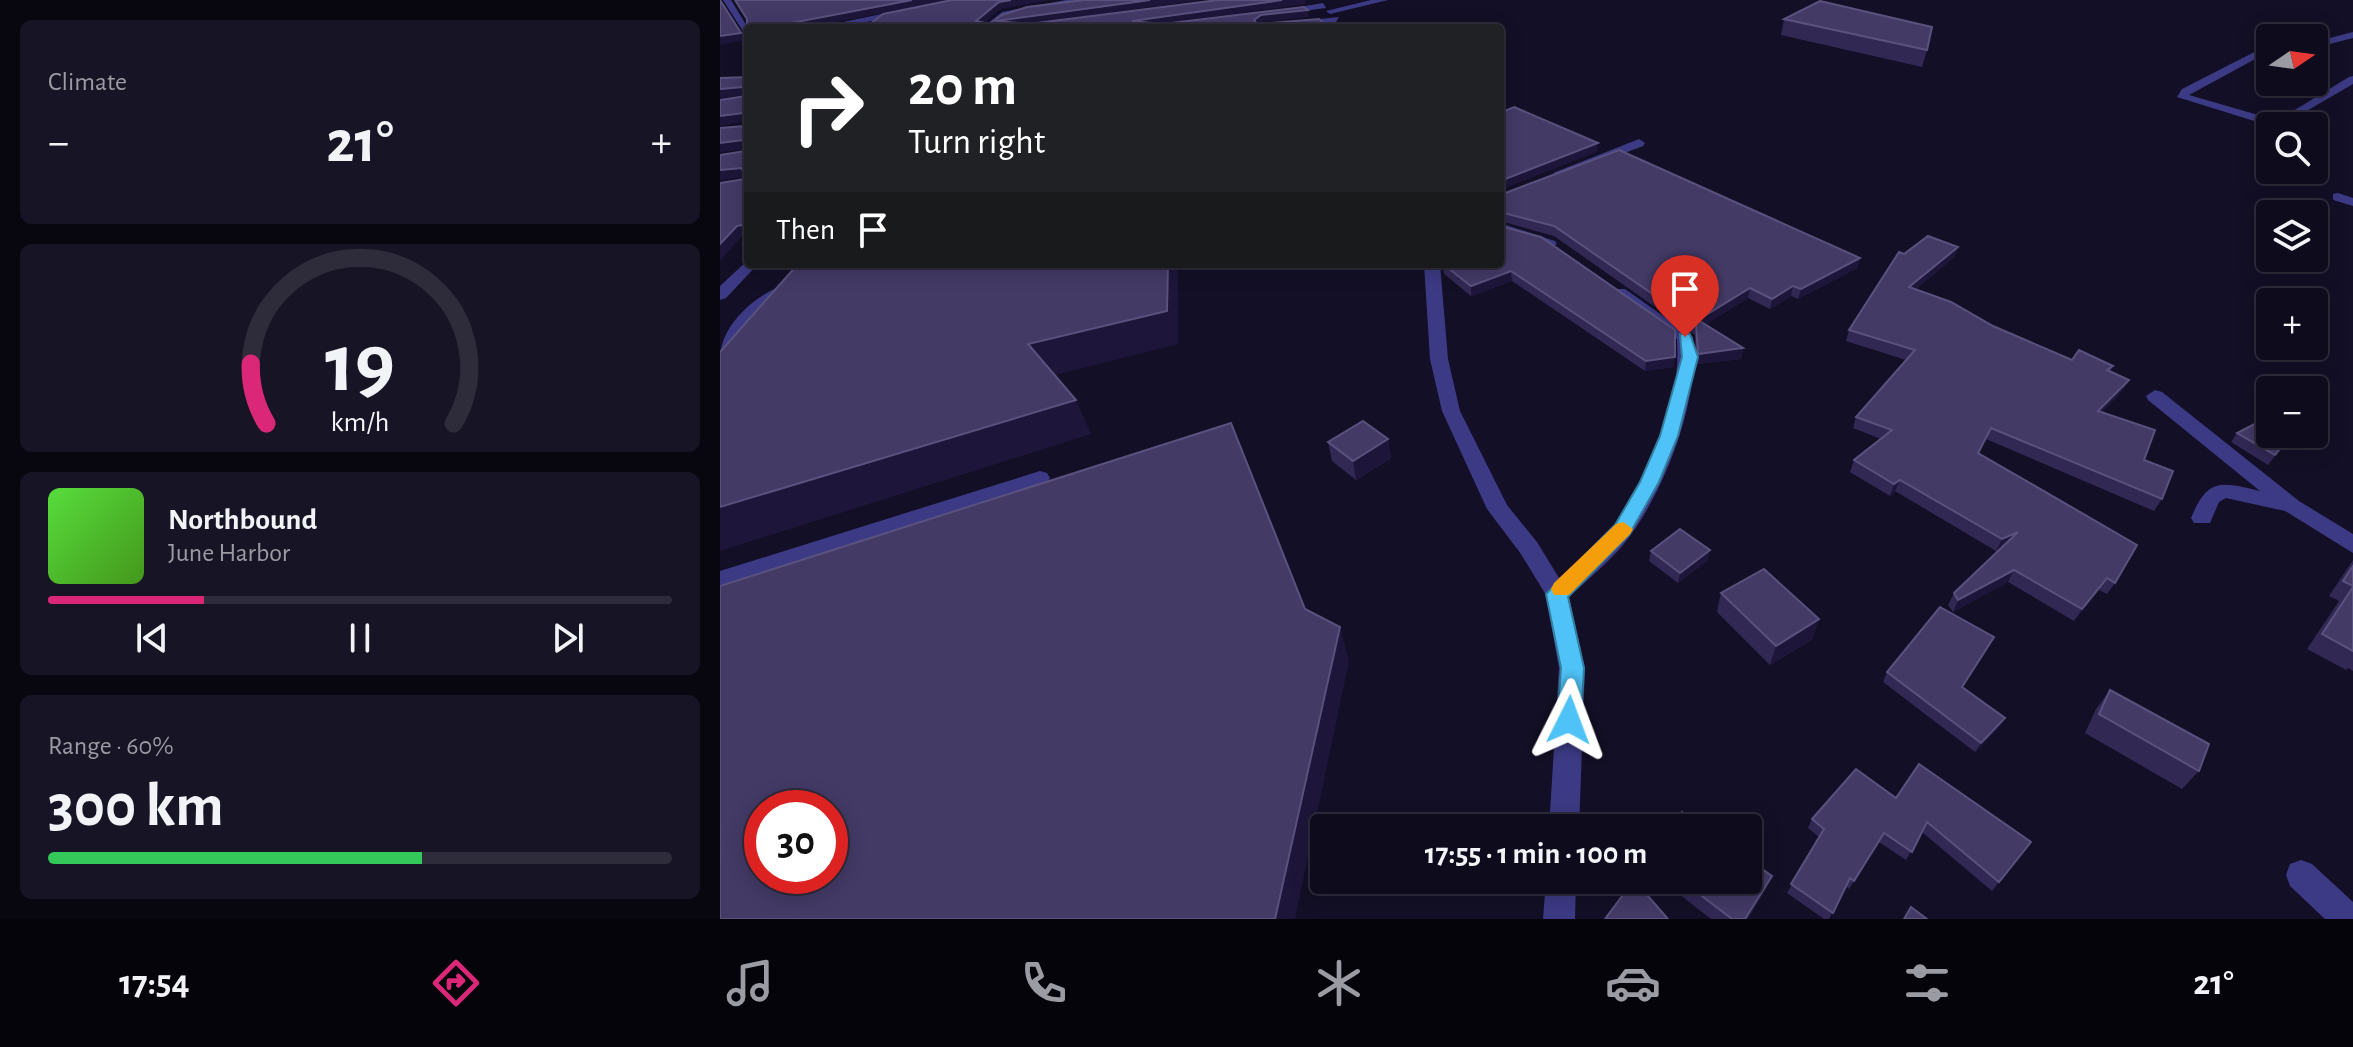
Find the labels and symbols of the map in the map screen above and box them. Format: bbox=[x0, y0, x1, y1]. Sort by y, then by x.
north arrow bbox=[2256, 24, 2328, 96]
pin bbox=[1651, 255, 1719, 337]
position arrow bbox=[1527, 678, 1611, 762]
speed limit sign: 30 bbox=[744, 790, 848, 894]

